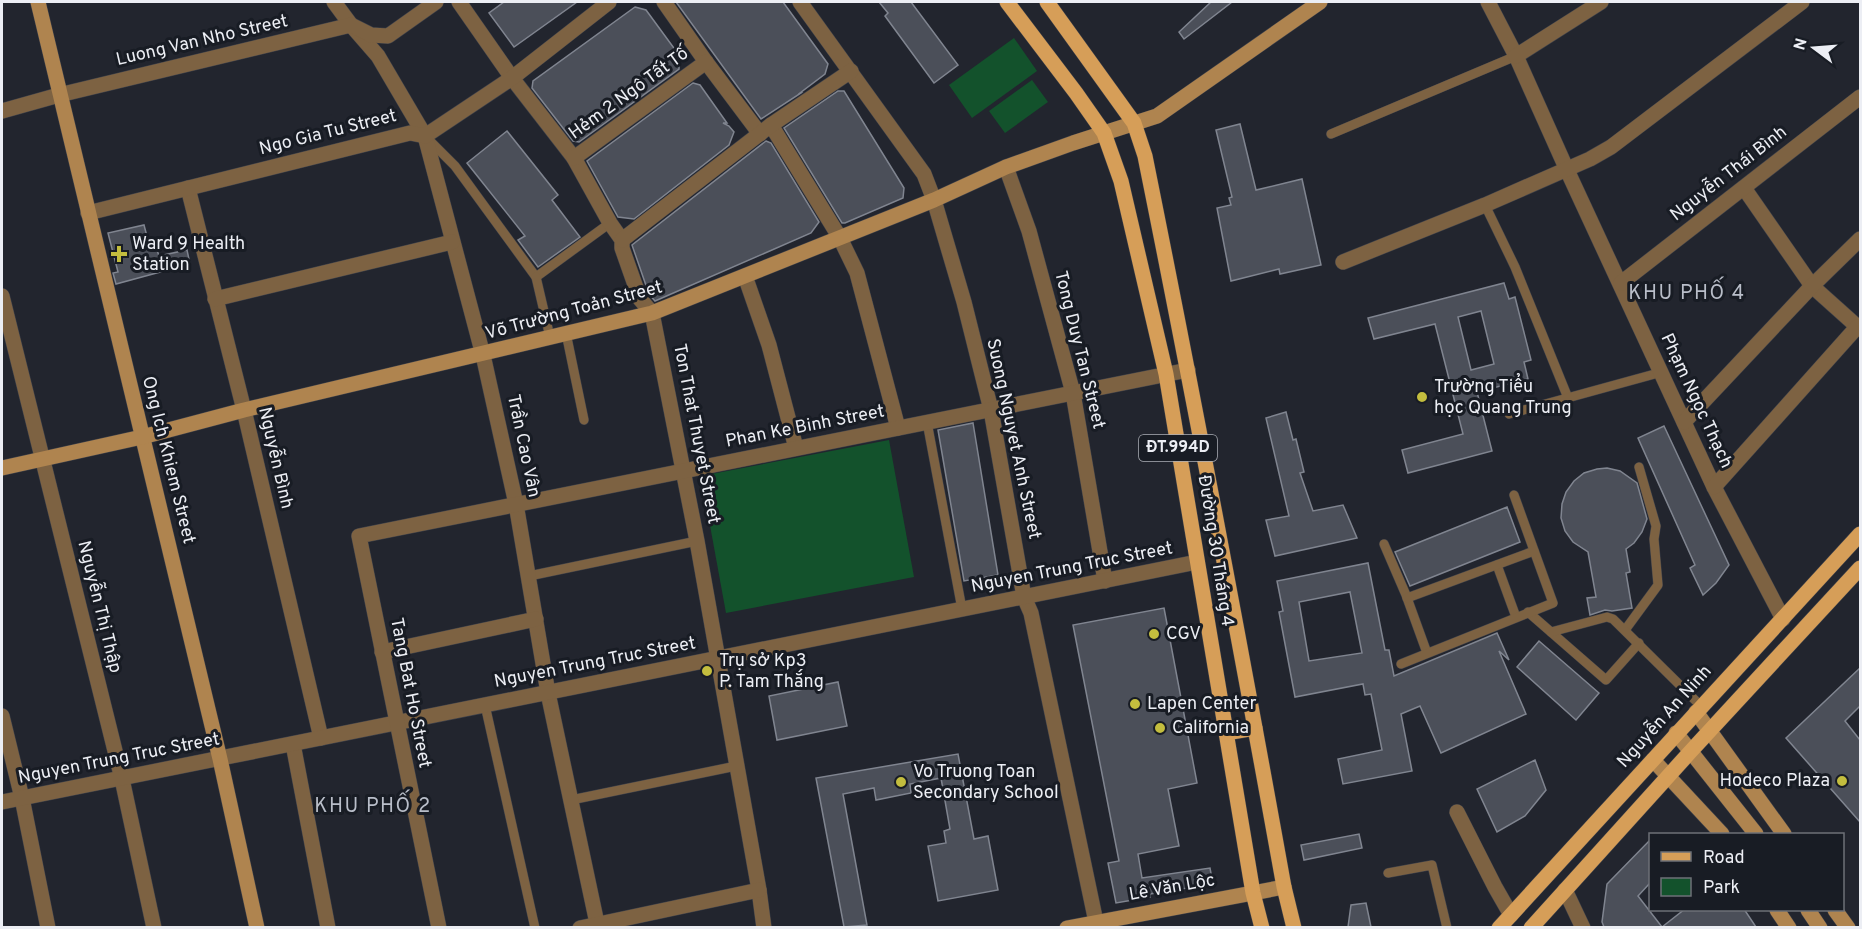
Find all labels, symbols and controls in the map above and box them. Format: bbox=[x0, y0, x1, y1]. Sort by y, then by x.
street label: Luong Van Nho Street bbox=[114, 10, 290, 72]
north arrow bbox=[1784, 18, 1844, 78]
text: N bbox=[1790, 36, 1813, 53]
street label: Hẻm 2 Ngô Tất Tố bbox=[564, 41, 695, 145]
street label: Ngo Gia Tu Street bbox=[257, 105, 399, 161]
street label: Nguyễn Thái Bình bbox=[1665, 120, 1792, 227]
place label: Ward 9 Health Station bbox=[132, 233, 245, 277]
marker: Ward 9 Health Station bbox=[110, 245, 128, 263]
street label: Tong Duy Tan Street bbox=[1048, 269, 1110, 431]
street label: Võ Trường Toản Street bbox=[483, 276, 665, 346]
district label: KHU PHỐ 4 bbox=[1628, 276, 1746, 307]
street label: Phạm Ngọc Thạch bbox=[1655, 330, 1737, 472]
street label: Suong Nguyet Anh Street bbox=[981, 337, 1045, 541]
street label: Ton That Thuyet Street bbox=[667, 342, 725, 526]
place label: Trường Tiểu học Quang Trung bbox=[1434, 372, 1572, 420]
street label: Ong Ich Khiem Street bbox=[136, 374, 200, 546]
marker: Trường Tiểu học Quang Trung bbox=[1415, 390, 1429, 404]
street label: Trần Cao Vân bbox=[501, 392, 546, 500]
street label: Phan Ke Binh Street bbox=[724, 400, 886, 454]
street label: Nguyễn Bình bbox=[252, 404, 300, 511]
road number: ĐT.994D bbox=[1139, 435, 1217, 461]
street label: Đường 30 Tháng 4 bbox=[1192, 474, 1238, 628]
street label: Nguyen Trung Truc Street bbox=[969, 537, 1175, 599]
street label: Nguyễn Thị Thập bbox=[71, 538, 128, 676]
street label: Tang Bat Ho Street bbox=[384, 616, 436, 770]
place label: CGV bbox=[1166, 623, 1201, 646]
marker: CGV bbox=[1147, 627, 1161, 641]
street label: Nguyen Trung Truc Street bbox=[492, 632, 698, 694]
place label: Trụ sở Kp3 P. Tam Thắng bbox=[719, 650, 824, 694]
street label: Nguyễn An Ninh bbox=[1611, 659, 1717, 773]
marker: Trụ sở Kp3 P. Tam Thắng bbox=[700, 664, 714, 678]
place label: Lapen Center bbox=[1147, 693, 1256, 716]
marker: Lapen Center bbox=[1128, 697, 1142, 711]
place label: California bbox=[1172, 717, 1249, 740]
marker: California bbox=[1153, 721, 1167, 735]
street label: Nguyen Trung Truc Street bbox=[16, 728, 222, 790]
place label: Vo Truong Toan Secondary School bbox=[913, 761, 1059, 805]
place label: Hodeco Plaza bbox=[1719, 770, 1830, 793]
marker: Hodeco Plaza bbox=[1835, 774, 1849, 788]
marker: Vo Truong Toan Secondary School bbox=[894, 775, 908, 789]
district label: KHU PHỐ 2 bbox=[314, 789, 432, 820]
legend bbox=[1649, 833, 1844, 911]
text: Road bbox=[1703, 847, 1745, 870]
street label: Lê Văn Lộc bbox=[1127, 869, 1217, 907]
text: Park bbox=[1703, 877, 1740, 900]

